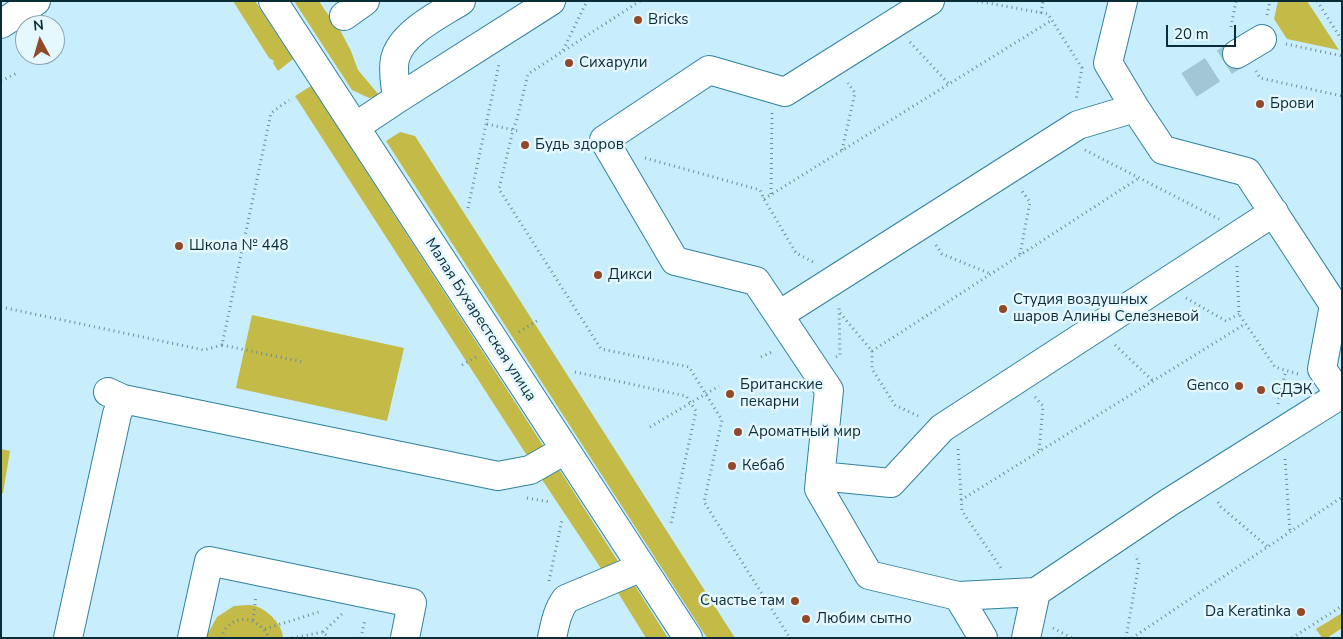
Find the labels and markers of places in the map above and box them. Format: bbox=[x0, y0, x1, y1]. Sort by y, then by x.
place label: Bricks bbox=[648, 11, 689, 29]
marker: Bricks bbox=[632, 14, 644, 26]
place label: Сихарули bbox=[579, 54, 647, 72]
marker: Сихарули bbox=[563, 57, 575, 69]
place label: Брови bbox=[1270, 95, 1314, 113]
marker: Брови bbox=[1254, 98, 1266, 110]
place label: Будь здоров bbox=[535, 136, 624, 154]
marker: Будь здоров bbox=[519, 139, 531, 151]
place label: Школа № 448 bbox=[189, 237, 289, 255]
marker: Школа № 448 bbox=[173, 240, 185, 252]
place label: Дикси bbox=[608, 266, 652, 284]
marker: Дикси bbox=[592, 269, 604, 281]
place label: Студия воздушных шаров Алины Селезневой bbox=[1013, 291, 1199, 326]
marker: Студия воздушных шаров Алины Селезневой bbox=[997, 303, 1009, 315]
place label: Британские пекарни bbox=[740, 376, 823, 411]
place label: Genco bbox=[1186, 377, 1229, 395]
marker: Genco bbox=[1233, 380, 1245, 392]
place label: СДЭК bbox=[1271, 381, 1312, 399]
marker: СДЭК bbox=[1255, 384, 1267, 396]
marker: Британские пекарни bbox=[724, 388, 736, 400]
place label: Ароматный мир bbox=[748, 423, 861, 441]
marker: Ароматный мир bbox=[732, 426, 744, 438]
place label: Кебаб bbox=[742, 457, 785, 475]
marker: Кебаб bbox=[726, 460, 738, 472]
place label: Счастье там bbox=[700, 592, 785, 610]
marker: Счастье там bbox=[789, 595, 801, 607]
place label: Da Keratinka bbox=[1205, 603, 1291, 621]
marker: Da Keratinka bbox=[1295, 606, 1307, 618]
place label: Любим сытно bbox=[816, 610, 912, 628]
marker: Любим сытно bbox=[800, 613, 812, 625]

